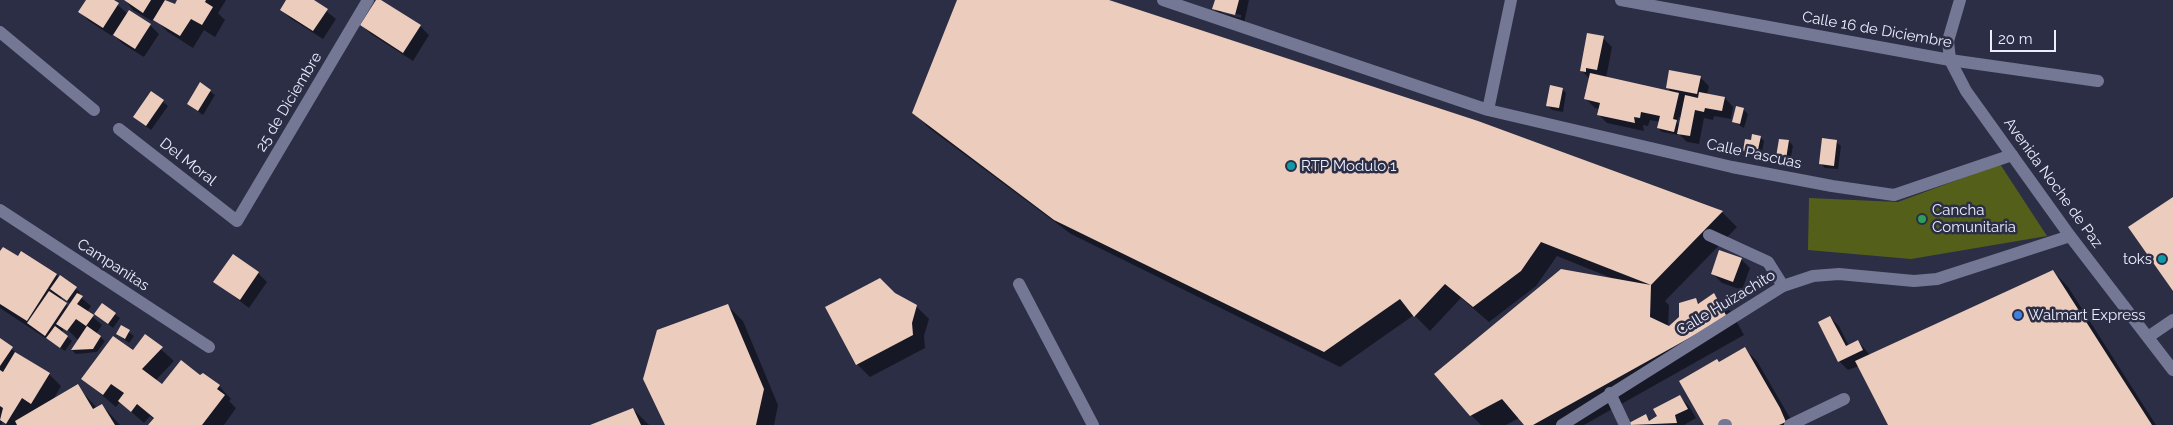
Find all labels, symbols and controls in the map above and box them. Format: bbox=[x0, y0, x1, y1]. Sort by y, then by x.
street label: Calle 16 de Diciembre bbox=[1801, 8, 1953, 52]
scale bar bbox=[1993, 20, 2059, 52]
text: 20 m bbox=[1998, 30, 2033, 48]
street label: 25 de Diciembre bbox=[252, 49, 326, 155]
street label: Avenida Noche de Paz bbox=[2000, 114, 2106, 252]
street label: Del Moral bbox=[156, 134, 220, 190]
street label: Calle Pascuas bbox=[1705, 135, 1803, 173]
place label: RTP Modulo 1 bbox=[1301, 157, 1396, 175]
marker: RTP Modulo 1 bbox=[1285, 160, 1297, 172]
place label: Cancha Comunitaria bbox=[1932, 201, 2016, 236]
marker: Cancha Comunitaria bbox=[1916, 213, 1928, 225]
street label: Campanitas bbox=[74, 235, 152, 295]
place label: toks bbox=[2123, 250, 2152, 268]
marker: toks bbox=[2156, 253, 2168, 265]
street label: Calle Huizachito bbox=[1673, 266, 1779, 340]
place label: Walmart Express bbox=[2028, 306, 2145, 324]
marker: Walmart Express bbox=[2012, 309, 2024, 321]

